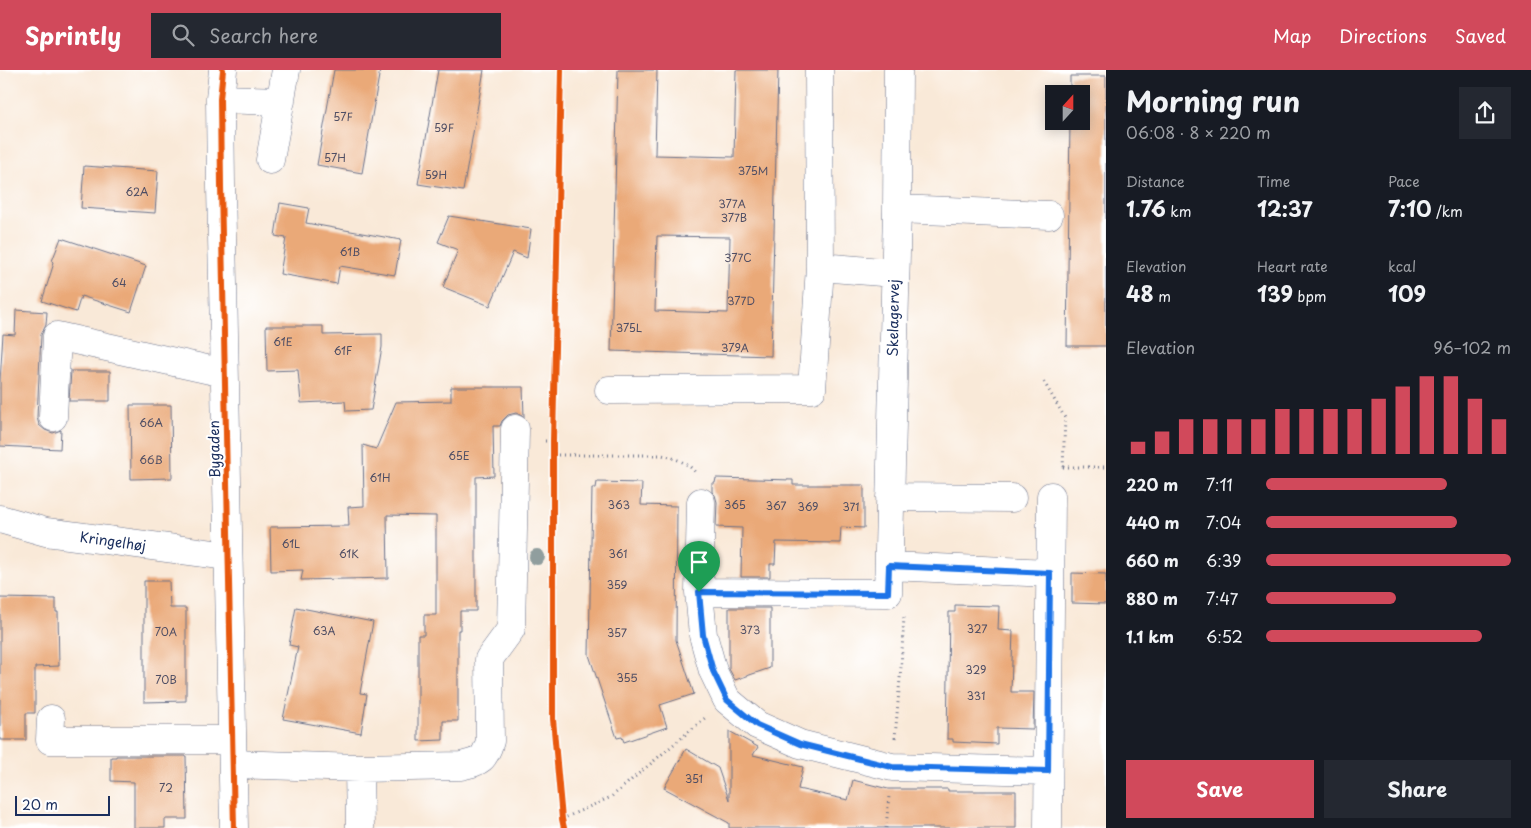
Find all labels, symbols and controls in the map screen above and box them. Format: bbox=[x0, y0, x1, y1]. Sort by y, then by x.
search box bbox=[151, 13, 501, 58]
text: Sprintly bbox=[25, 17, 121, 53]
icon: search bbox=[169, 21, 197, 49]
text: Search here bbox=[209, 21, 318, 49]
text: Map bbox=[1273, 22, 1311, 49]
text: Directions bbox=[1339, 22, 1427, 49]
text: Saved bbox=[1455, 22, 1506, 49]
text: Morning run bbox=[1126, 79, 1300, 122]
north arrow bbox=[1045, 85, 1090, 130]
map controls bbox=[1045, 85, 1090, 130]
button: share bbox=[1459, 87, 1511, 139]
house number: 57F bbox=[333, 108, 353, 125]
house number: 59F bbox=[434, 119, 454, 136]
text: 06:08 · 8 × 220 m bbox=[1126, 120, 1271, 144]
house number: 57H bbox=[324, 149, 346, 166]
house number: 375M bbox=[738, 162, 768, 179]
house number: 59H bbox=[425, 166, 447, 183]
text: Distance bbox=[1126, 171, 1185, 192]
text: Time bbox=[1257, 171, 1290, 192]
text: Pace bbox=[1388, 171, 1420, 192]
house number: 62A bbox=[126, 183, 149, 200]
text: 1.76 bbox=[1126, 192, 1166, 224]
text: 12:37 bbox=[1257, 192, 1312, 224]
text: 7:10 bbox=[1388, 192, 1432, 224]
house number: 377A bbox=[718, 195, 746, 212]
text: km bbox=[1166, 201, 1191, 222]
text: /km bbox=[1432, 201, 1463, 222]
house number: 377B bbox=[721, 209, 747, 226]
house number: 61B bbox=[340, 243, 360, 260]
house number: 377C bbox=[724, 249, 752, 266]
text: Elevation bbox=[1126, 256, 1186, 277]
text: Heart rate bbox=[1257, 256, 1328, 277]
text: kcal bbox=[1388, 256, 1416, 277]
house number: 64 bbox=[112, 274, 126, 291]
text: 48 bbox=[1126, 277, 1154, 309]
text: 139 bbox=[1257, 277, 1293, 309]
text: 109 bbox=[1388, 277, 1426, 309]
street label: Skelagervej bbox=[882, 279, 904, 357]
text: m bbox=[1154, 286, 1171, 307]
text: bpm bbox=[1293, 286, 1327, 307]
house number: 377D bbox=[727, 292, 755, 309]
house number: 375L bbox=[616, 319, 643, 336]
house number: 61E bbox=[273, 333, 293, 350]
text: Elevation bbox=[1126, 335, 1195, 359]
text: 96–102 m bbox=[1433, 335, 1511, 359]
house number: 379A bbox=[721, 339, 749, 356]
house number: 61F bbox=[334, 342, 352, 359]
house number: 66A bbox=[139, 414, 163, 431]
street label: Bygaden bbox=[203, 420, 225, 478]
house number: 65E bbox=[448, 447, 470, 464]
house number: 66B bbox=[139, 451, 163, 468]
house number: 61H bbox=[370, 469, 390, 486]
text: 220 m bbox=[1126, 472, 1178, 496]
text: 7:11 bbox=[1206, 472, 1233, 496]
house number: 363 bbox=[608, 496, 630, 513]
house number: 365 bbox=[724, 496, 746, 513]
house number: 367 bbox=[766, 497, 786, 514]
house number: 369 bbox=[797, 498, 819, 515]
house number: 371 bbox=[842, 498, 860, 515]
text: 440 m bbox=[1126, 510, 1180, 534]
text: 7:04 bbox=[1206, 510, 1242, 534]
street label: Kringelhøj bbox=[79, 526, 147, 556]
house number: 61L bbox=[282, 535, 300, 552]
pin bbox=[678, 541, 720, 592]
house number: 61K bbox=[339, 545, 359, 562]
house number: 361 bbox=[609, 545, 627, 562]
icon: arrive bbox=[685, 548, 713, 576]
text: 660 m bbox=[1126, 548, 1179, 572]
text: 6:39 bbox=[1206, 548, 1241, 572]
house number: 359 bbox=[607, 576, 627, 593]
text: 880 m bbox=[1126, 586, 1178, 610]
text: 7:47 bbox=[1206, 586, 1238, 610]
house number: 327 bbox=[967, 620, 987, 637]
house number: 373 bbox=[740, 621, 760, 638]
house number: 63A bbox=[313, 622, 335, 639]
house number: 70A bbox=[155, 623, 177, 640]
house number: 357 bbox=[607, 624, 627, 641]
text: 1.1 km bbox=[1126, 624, 1174, 648]
text: 6:52 bbox=[1206, 624, 1243, 648]
house number: 329 bbox=[965, 661, 987, 678]
house number: 355 bbox=[616, 669, 638, 686]
house number: 70B bbox=[155, 671, 177, 688]
house number: 331 bbox=[967, 687, 985, 704]
button: Save bbox=[1126, 760, 1314, 818]
button: Share bbox=[1324, 760, 1511, 818]
house number: 351 bbox=[685, 770, 703, 787]
house number: 72 bbox=[159, 779, 173, 796]
scale bar bbox=[15, 793, 110, 816]
text: 20 m bbox=[22, 794, 58, 815]

